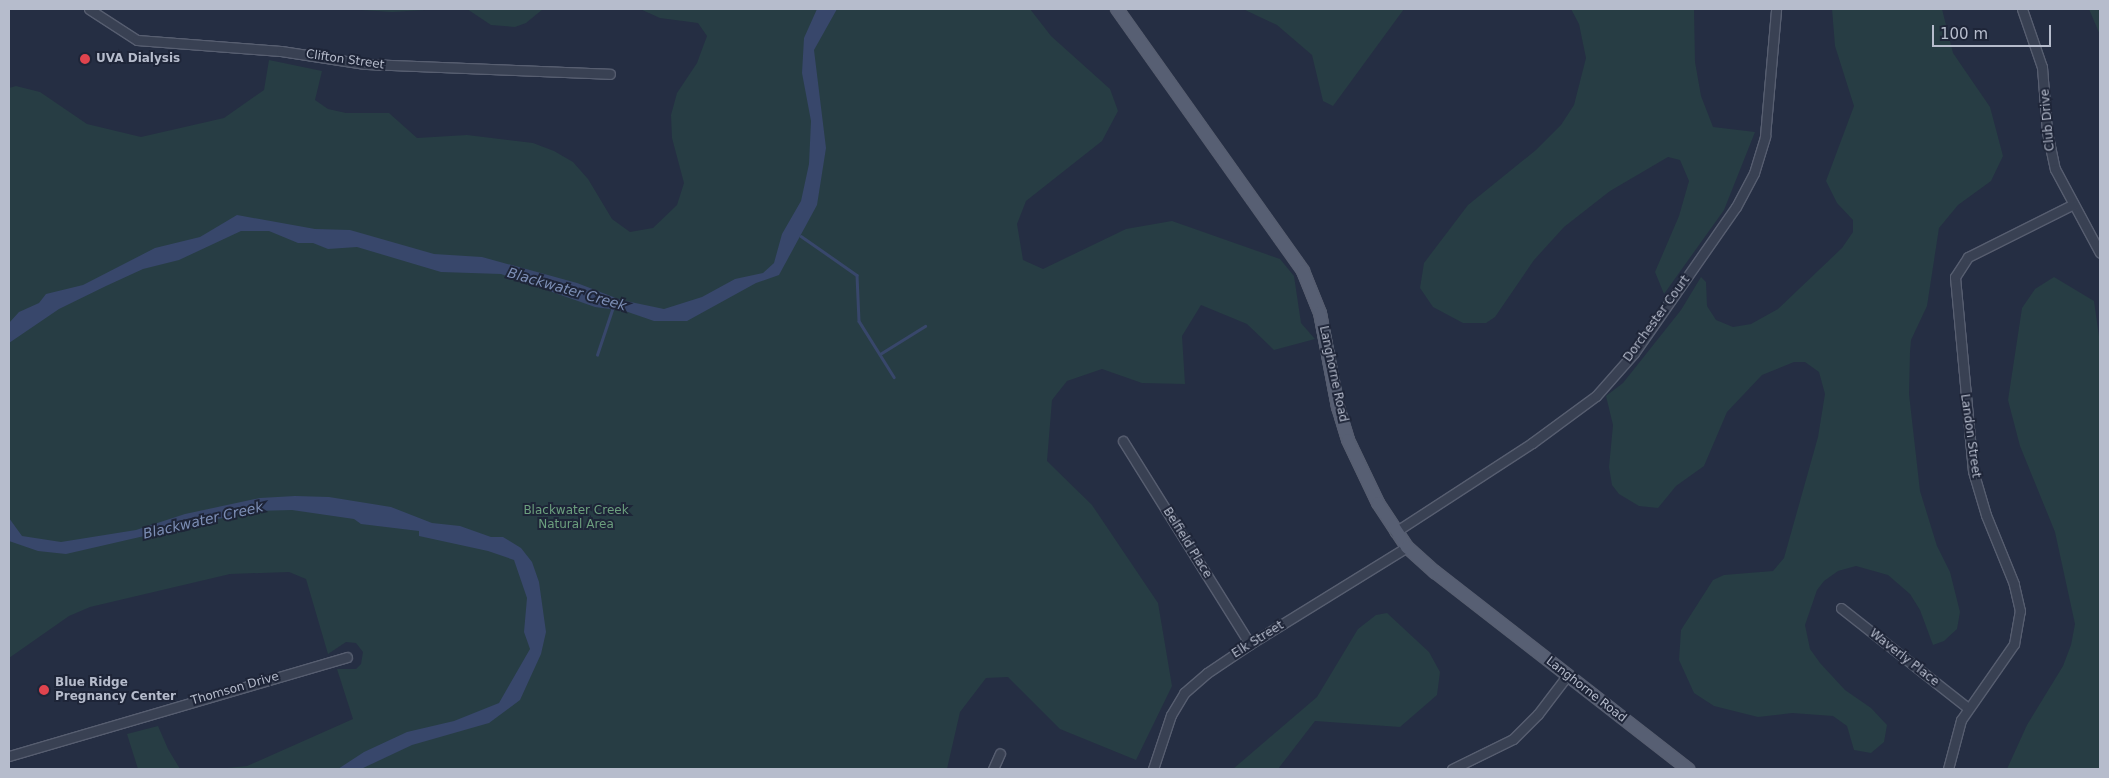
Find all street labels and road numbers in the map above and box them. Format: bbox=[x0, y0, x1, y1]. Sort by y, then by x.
street label: Clifton Street bbox=[305, 47, 385, 73]
street label: Club Drive bbox=[2038, 88, 2058, 152]
street label: Dorchester Court bbox=[1621, 273, 1693, 365]
street label: Langhorne Road bbox=[1316, 325, 1350, 423]
street label: Landon Street bbox=[1957, 393, 1983, 479]
street label: Belfield Place bbox=[1160, 505, 1214, 581]
street label: Elk Street bbox=[1230, 618, 1286, 662]
street label: Waverly Place bbox=[1866, 626, 1942, 690]
street label: Langhorne Road bbox=[1543, 654, 1629, 726]
street label: Thomson Drive bbox=[189, 670, 281, 708]

